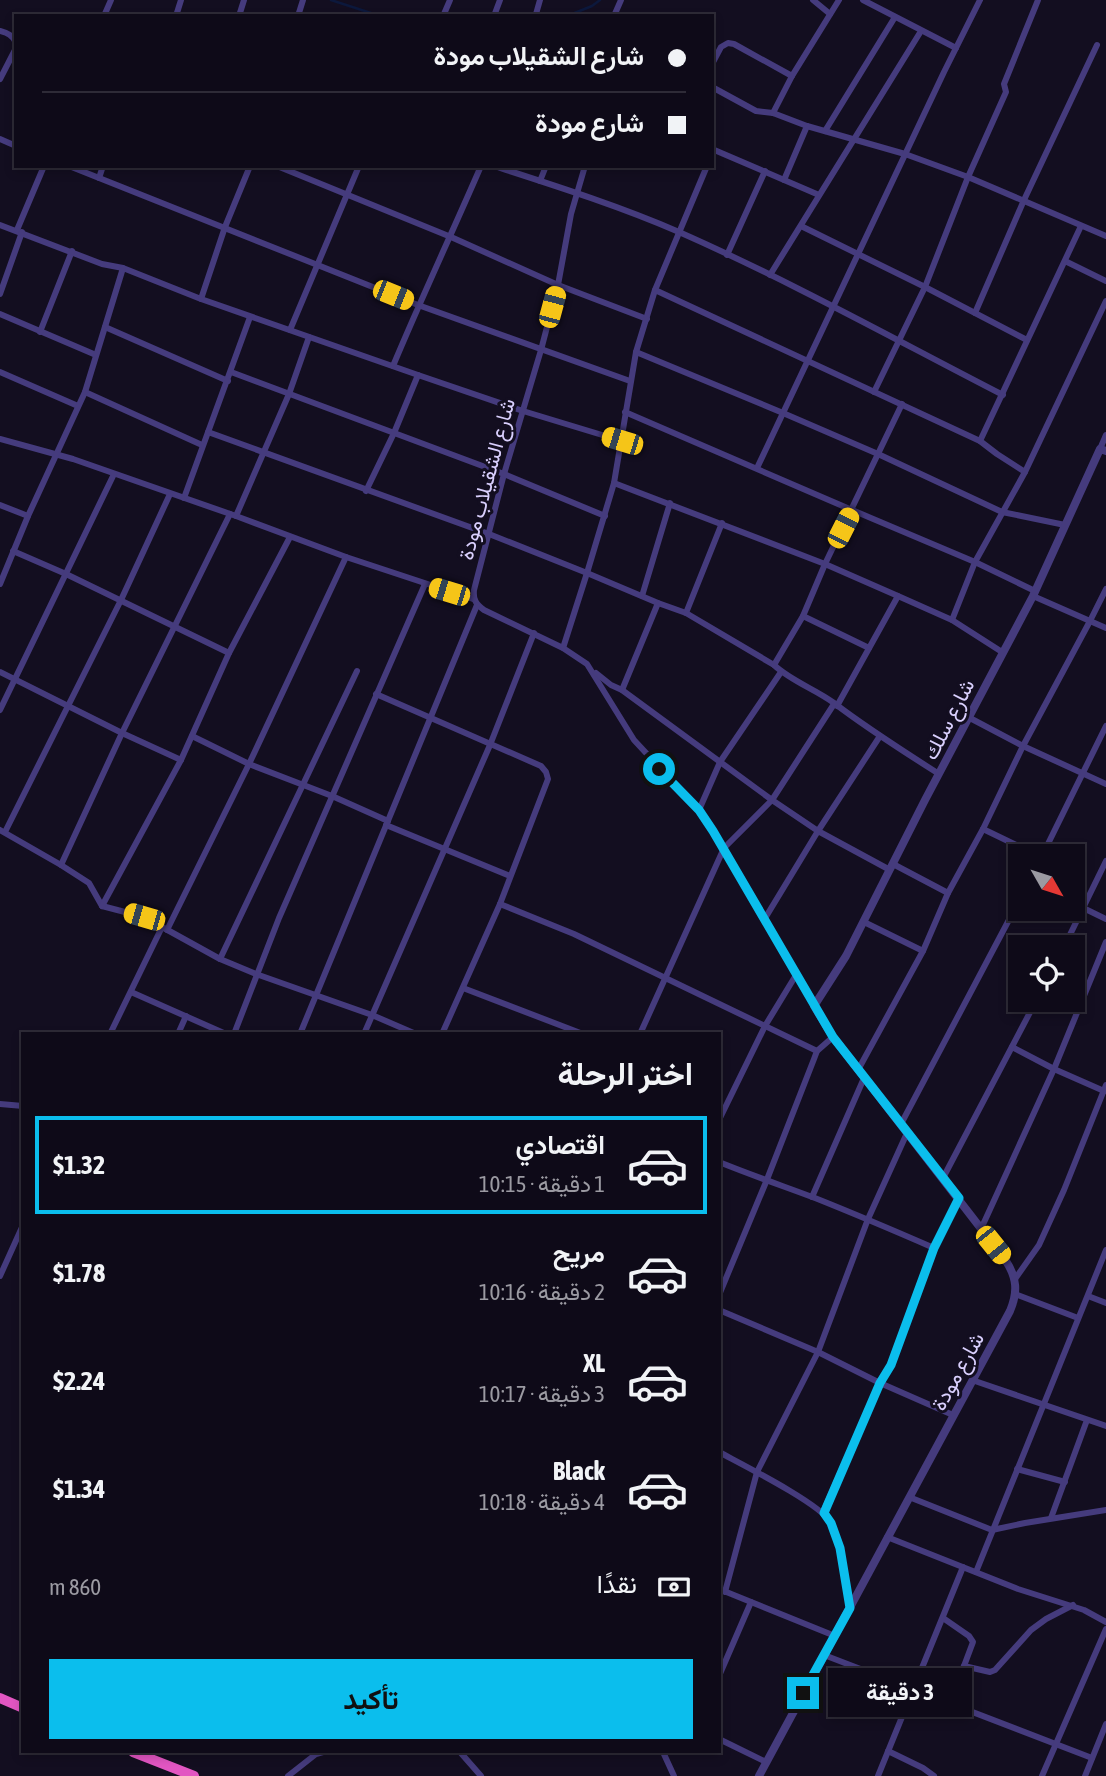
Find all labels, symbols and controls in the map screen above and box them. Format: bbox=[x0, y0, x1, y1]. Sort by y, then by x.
text: شارع الشقيلاب مودة bbox=[433, 41, 644, 71]
text: شارع مودة bbox=[535, 108, 644, 138]
car bbox=[370, 277, 417, 313]
car bbox=[537, 284, 568, 330]
street label: شارع الشقيلاب مودة bbox=[453, 396, 522, 563]
car bbox=[599, 425, 646, 457]
car bbox=[825, 505, 862, 551]
car bbox=[426, 576, 473, 608]
street label: شارع سلك bbox=[917, 675, 981, 765]
route start bbox=[643, 753, 675, 785]
north arrow bbox=[1008, 844, 1085, 920]
map controls bbox=[1008, 844, 1085, 1012]
car bbox=[121, 901, 168, 933]
button: locate bbox=[1008, 935, 1085, 1012]
text: اختر الرحلة bbox=[557, 1055, 693, 1092]
text: اقتصادي bbox=[516, 1130, 605, 1160]
icon: car bbox=[626, 1134, 689, 1197]
text: $1.32 bbox=[53, 1150, 105, 1180]
text: 1 دقيقة · 10:15 bbox=[479, 1171, 605, 1197]
car bbox=[972, 1222, 1015, 1268]
text: مريح bbox=[553, 1238, 605, 1268]
icon: car bbox=[626, 1242, 689, 1305]
text: $1.78 bbox=[53, 1258, 105, 1288]
text: 2 دقيقة · 10:16 bbox=[479, 1279, 605, 1305]
street label: شارع مودة bbox=[926, 1328, 991, 1416]
text: XL bbox=[583, 1348, 605, 1378]
icon: car bbox=[626, 1350, 689, 1413]
text: $2.24 bbox=[53, 1366, 105, 1396]
text: 3 دقيقة · 10:17 bbox=[479, 1381, 605, 1407]
text: Black bbox=[553, 1456, 605, 1486]
icon: car bbox=[626, 1458, 689, 1521]
text: $1.34 bbox=[53, 1474, 105, 1504]
text: 4 دقيقة · 10:18 bbox=[479, 1489, 605, 1515]
icon: cash bbox=[655, 1568, 693, 1606]
text: نقدًا bbox=[597, 1569, 637, 1599]
text: 860 m bbox=[49, 1574, 101, 1600]
button: تأكيد bbox=[49, 1659, 693, 1739]
callout: 3 دقيقة bbox=[828, 1668, 971, 1718]
route end bbox=[787, 1677, 819, 1709]
text: 3 دقيقة bbox=[866, 1679, 934, 1705]

